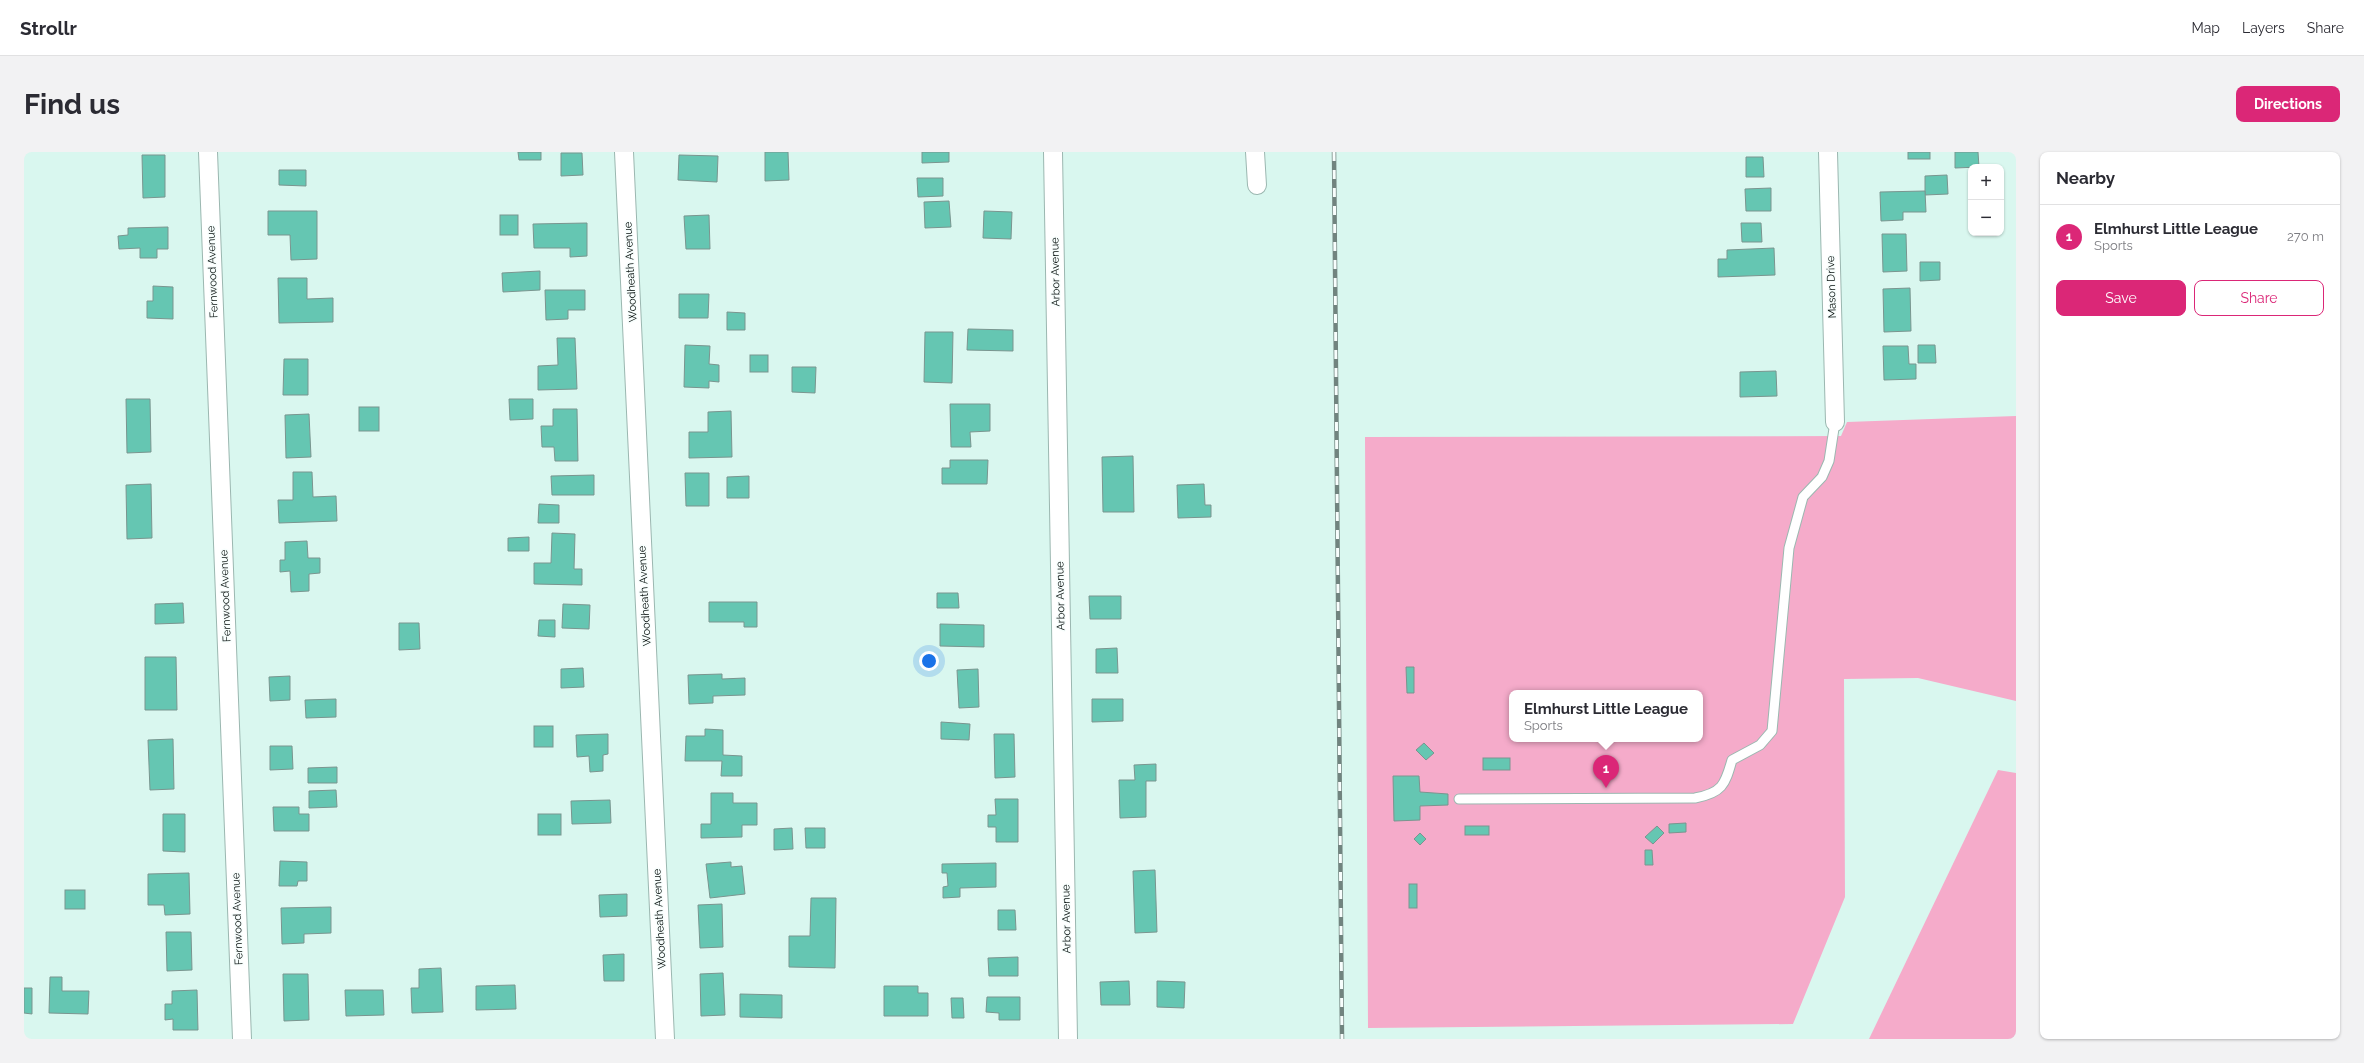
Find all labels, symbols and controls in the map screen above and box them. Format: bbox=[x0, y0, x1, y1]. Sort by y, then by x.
text: Strollr bbox=[20, 17, 77, 39]
text: Map bbox=[2192, 20, 2220, 36]
text: Layers bbox=[2242, 20, 2285, 36]
text: Share bbox=[2307, 20, 2344, 36]
button: Directions bbox=[2236, 86, 2340, 122]
text: Find us bbox=[24, 88, 120, 121]
map controls bbox=[1968, 164, 2004, 236]
button: + bbox=[1968, 164, 2004, 200]
text: Nearby bbox=[2056, 168, 2115, 188]
button: − bbox=[1968, 200, 2004, 236]
text: Elmhurst Little League bbox=[2094, 220, 2258, 238]
street label: Woodheath Avenue bbox=[621, 221, 640, 323]
street label: Fernwood Avenue bbox=[204, 225, 221, 318]
text: 1 bbox=[2066, 229, 2072, 244]
text: 270 m bbox=[2287, 229, 2324, 244]
street label: Arbor Avenue bbox=[1048, 237, 1063, 307]
text: Sports bbox=[2094, 238, 2133, 253]
street label: Mason Drive bbox=[1824, 255, 1839, 319]
button: Save bbox=[2056, 280, 2186, 316]
button: Share bbox=[2194, 280, 2324, 316]
street label: Woodheath Avenue bbox=[635, 545, 654, 647]
street label: Fernwood Avenue bbox=[217, 549, 234, 642]
street label: Arbor Avenue bbox=[1053, 561, 1068, 631]
your location bbox=[919, 651, 939, 671]
popup bbox=[1509, 690, 1703, 742]
text: Elmhurst Little League bbox=[1524, 700, 1688, 718]
text: Sports bbox=[1524, 718, 1563, 733]
pin: 1 bbox=[1593, 755, 1619, 788]
street label: Woodheath Avenue bbox=[650, 868, 669, 970]
street label: Fernwood Avenue bbox=[229, 872, 246, 965]
street label: Arbor Avenue bbox=[1059, 884, 1074, 954]

